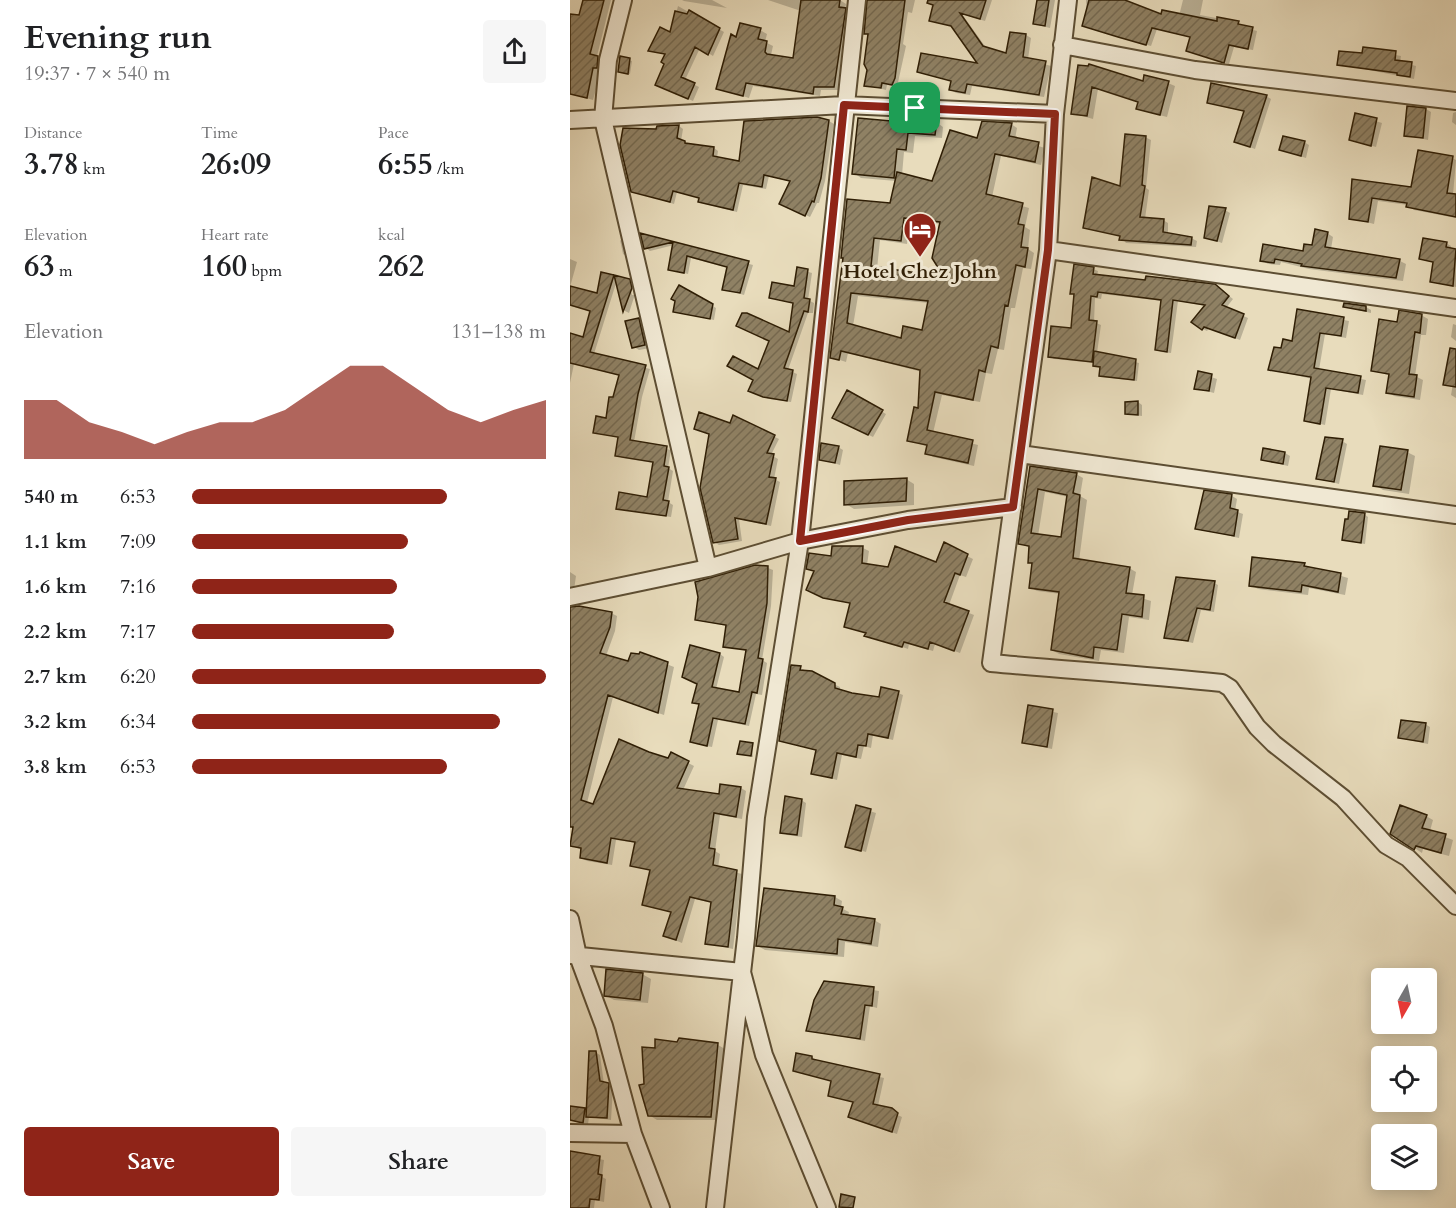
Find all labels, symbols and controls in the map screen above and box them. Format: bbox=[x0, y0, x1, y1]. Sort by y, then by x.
text: Evening run bbox=[24, 15, 212, 60]
button: share bbox=[483, 20, 546, 83]
text: 19:37 · 7 × 540 m bbox=[24, 60, 170, 87]
pin bbox=[889, 82, 940, 133]
icon: arrive bbox=[898, 91, 931, 124]
text: Distance bbox=[24, 122, 82, 144]
text: Time bbox=[201, 122, 238, 144]
text: Pace bbox=[378, 122, 409, 144]
text: 3.78 bbox=[24, 144, 79, 185]
text: 26:09 bbox=[201, 144, 271, 185]
text: 6:55 bbox=[378, 144, 433, 185]
text: km bbox=[79, 158, 105, 180]
text: /km bbox=[433, 158, 464, 180]
hotel icon: Hotel Chez John bbox=[902, 211, 938, 258]
text: Elevation bbox=[24, 224, 88, 246]
text: Heart rate bbox=[201, 224, 269, 246]
text: kcal bbox=[378, 224, 405, 246]
text: 63 bbox=[24, 246, 55, 287]
text: 160 bbox=[201, 246, 247, 287]
text: 262 bbox=[378, 246, 424, 287]
place label: Hotel Chez John bbox=[843, 258, 997, 285]
text: m bbox=[55, 260, 73, 282]
text: bpm bbox=[247, 260, 282, 282]
text: Elevation bbox=[24, 318, 103, 345]
text: 131–138 m bbox=[451, 318, 546, 345]
text: 540 m bbox=[24, 483, 79, 510]
text: 6:53 bbox=[120, 483, 156, 510]
text: 1.1 km bbox=[24, 528, 87, 555]
text: 7:09 bbox=[120, 528, 156, 555]
text: 1.6 km bbox=[24, 573, 87, 600]
text: 7:16 bbox=[120, 573, 156, 600]
text: 2.2 km bbox=[24, 618, 87, 645]
text: 7:17 bbox=[120, 618, 156, 645]
text: 2.7 km bbox=[24, 663, 87, 690]
text: 6:20 bbox=[120, 663, 156, 690]
text: 3.2 km bbox=[24, 708, 87, 735]
text: 6:34 bbox=[120, 708, 156, 735]
text: 3.8 km bbox=[24, 753, 87, 780]
text: 6:53 bbox=[120, 753, 156, 780]
north arrow bbox=[1371, 968, 1437, 1034]
map controls bbox=[1371, 968, 1437, 1190]
button: locate bbox=[1371, 1046, 1437, 1112]
button: layers bbox=[1371, 1124, 1437, 1190]
button: Save bbox=[24, 1127, 279, 1196]
button: Share bbox=[291, 1127, 546, 1196]

